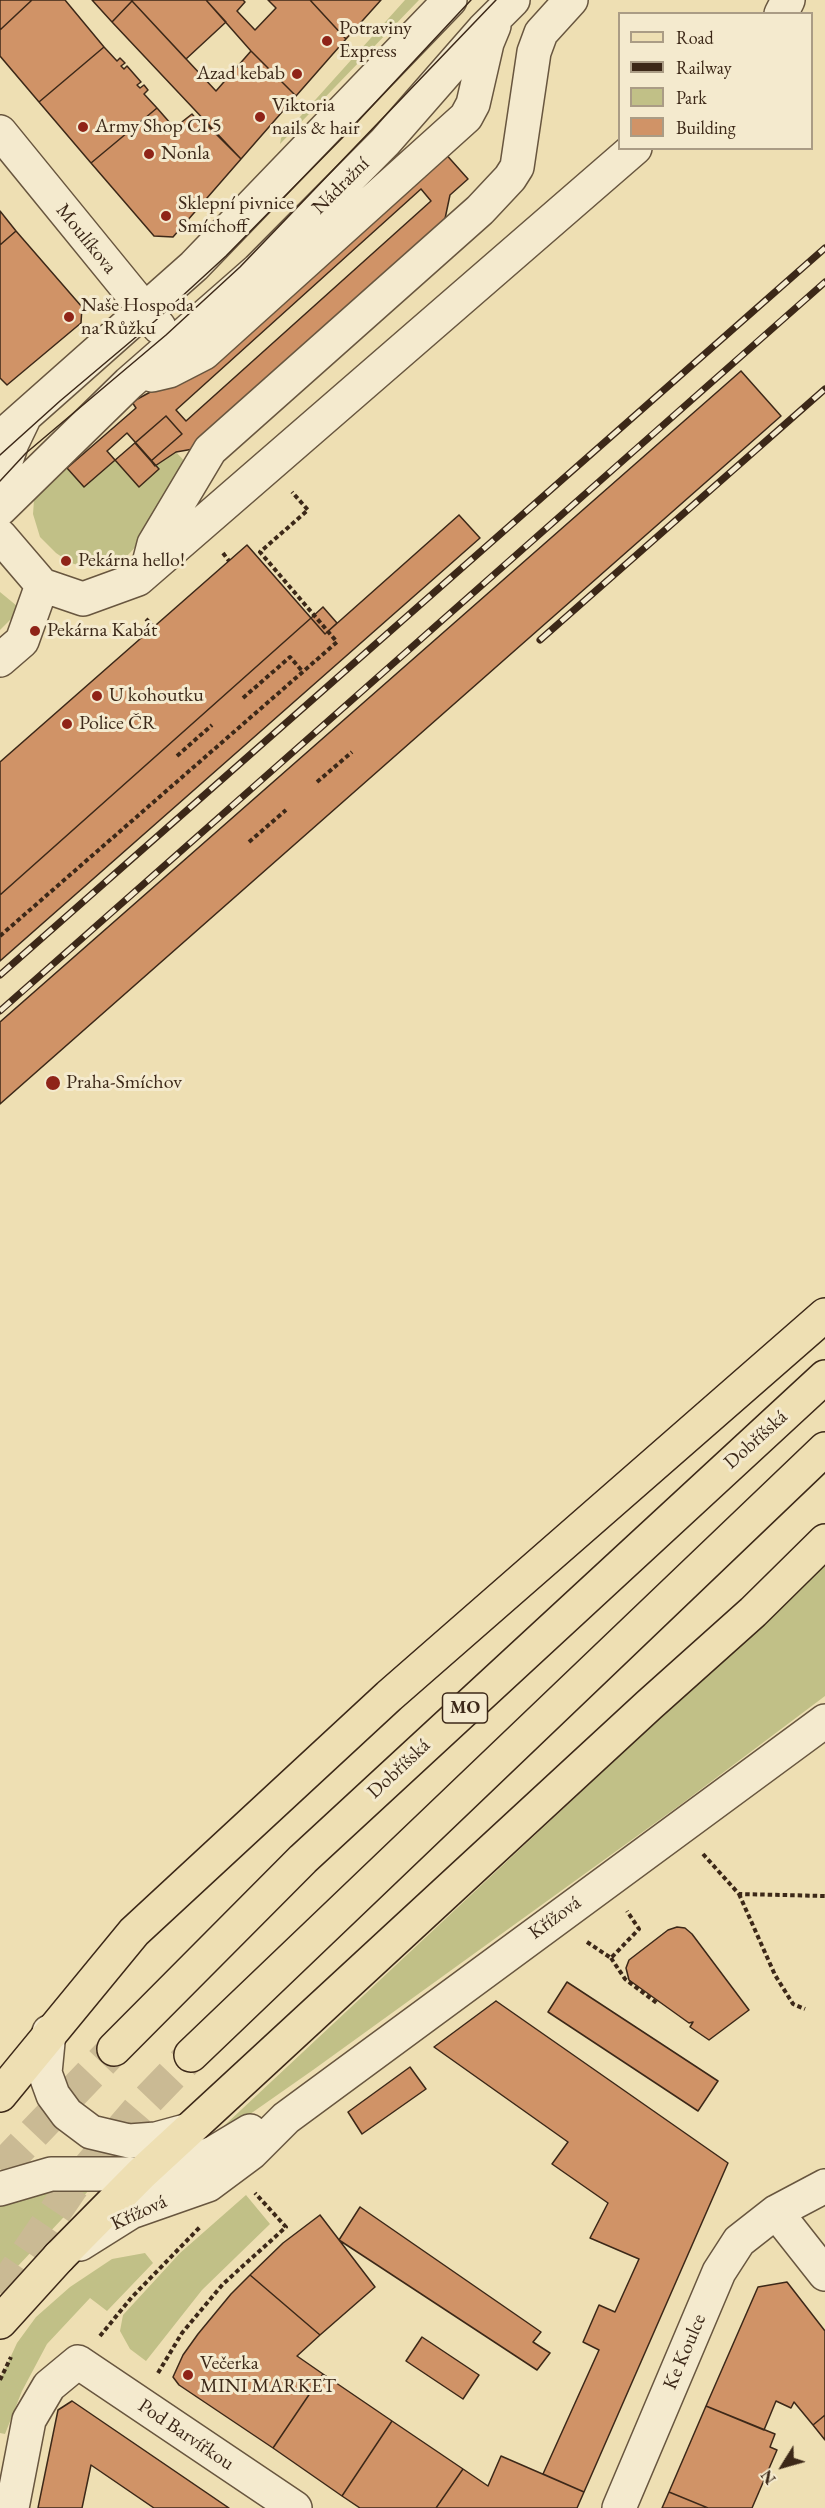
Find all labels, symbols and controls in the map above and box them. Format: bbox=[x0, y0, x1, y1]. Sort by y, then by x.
legend bbox=[618, 12, 813, 150]
place label: Potraviny Express bbox=[339, 17, 412, 64]
text: Road bbox=[676, 26, 714, 49]
marker: Potraviny Express bbox=[320, 34, 334, 48]
text: Railway bbox=[676, 56, 732, 79]
place label: Azad kebab bbox=[197, 62, 285, 86]
marker: Azad kebab bbox=[290, 67, 304, 81]
text: Park bbox=[676, 86, 707, 109]
place label: Viktoria nails & hair bbox=[272, 94, 360, 141]
marker: Viktoria nails & hair bbox=[253, 110, 267, 124]
place label: Army Shop CI 5 bbox=[95, 115, 222, 139]
text: Building bbox=[676, 116, 736, 139]
marker: Army Shop CI 5 bbox=[76, 120, 90, 134]
place label: Nonla bbox=[161, 142, 210, 166]
marker: Nonla bbox=[142, 147, 156, 161]
street label: Nádražní bbox=[307, 152, 375, 220]
place label: Sklepní pivnice Smíchoff bbox=[178, 192, 294, 239]
street label: Moulíkova bbox=[51, 199, 121, 279]
marker: Sklepní pivnice Smíchoff bbox=[159, 209, 173, 223]
place label: Naše Hospoda na Růžku bbox=[81, 294, 194, 341]
marker: Naše Hospoda na Růžku bbox=[62, 310, 76, 324]
place label: Pekárna hello! bbox=[78, 549, 185, 573]
marker: Pekárna hello! bbox=[59, 554, 73, 568]
place label: Pekárna Kabát bbox=[47, 619, 157, 643]
marker: Pekárna Kabát bbox=[28, 624, 42, 638]
place label: U kohoutku bbox=[109, 684, 204, 708]
marker: U kohoutku bbox=[90, 689, 104, 703]
place label: Police ČR bbox=[79, 712, 156, 736]
marker: Police ČR bbox=[60, 717, 74, 731]
place label: Praha-Smíchov bbox=[66, 1071, 182, 1095]
marker: Praha-Smíchov bbox=[44, 1074, 62, 1092]
street label: Dobříšská bbox=[719, 1405, 793, 1475]
road number: MO bbox=[442, 1693, 488, 1723]
street label: Dobříšská bbox=[363, 1734, 435, 1804]
street label: Křížová bbox=[524, 1891, 586, 1945]
street label: Křížová bbox=[107, 2190, 171, 2236]
street label: Ke Koulce bbox=[658, 2311, 712, 2393]
place label: Večerka MINI MARKET bbox=[200, 2352, 336, 2399]
marker: Večerka MINI MARKET bbox=[181, 2368, 195, 2382]
street label: Pod Barvířkou bbox=[133, 2394, 239, 2476]
north arrow bbox=[753, 2436, 813, 2496]
text: N bbox=[756, 2466, 781, 2489]

